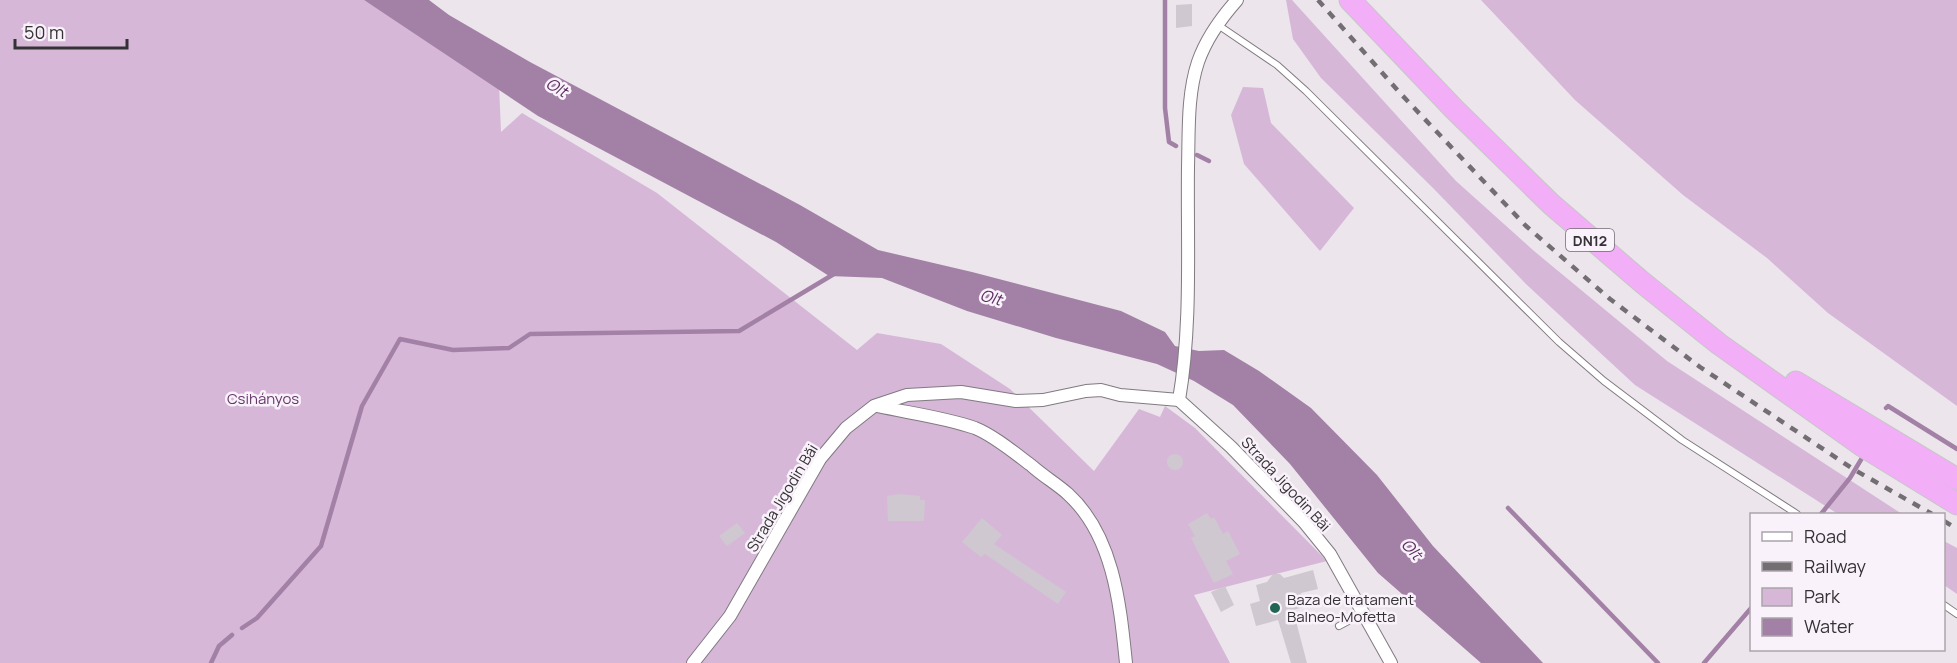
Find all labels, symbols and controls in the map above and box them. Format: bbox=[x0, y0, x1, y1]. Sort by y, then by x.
scale bar bbox=[15, 12, 128, 50]
text: 50 m bbox=[24, 20, 64, 44]
water label: Olt bbox=[542, 72, 573, 103]
road number: DN12 bbox=[1566, 229, 1614, 251]
water label: Olt bbox=[978, 284, 1006, 311]
park label: Csihányos bbox=[227, 388, 299, 409]
street label: Strada Jigodin Băi bbox=[1237, 432, 1335, 536]
street label: Strada Jigodin Băi bbox=[741, 440, 823, 556]
legend bbox=[1750, 513, 1945, 651]
text: Road bbox=[1804, 524, 1847, 548]
water label: Olt bbox=[1397, 534, 1429, 566]
text: Railway bbox=[1804, 554, 1866, 578]
text: Park bbox=[1804, 584, 1841, 608]
place label: Baza de tratament Balneo-Mofetta bbox=[1287, 589, 1414, 627]
marker: Baza de tratament Balneo-Mofetta bbox=[1268, 601, 1282, 615]
text: Water bbox=[1804, 614, 1854, 638]

